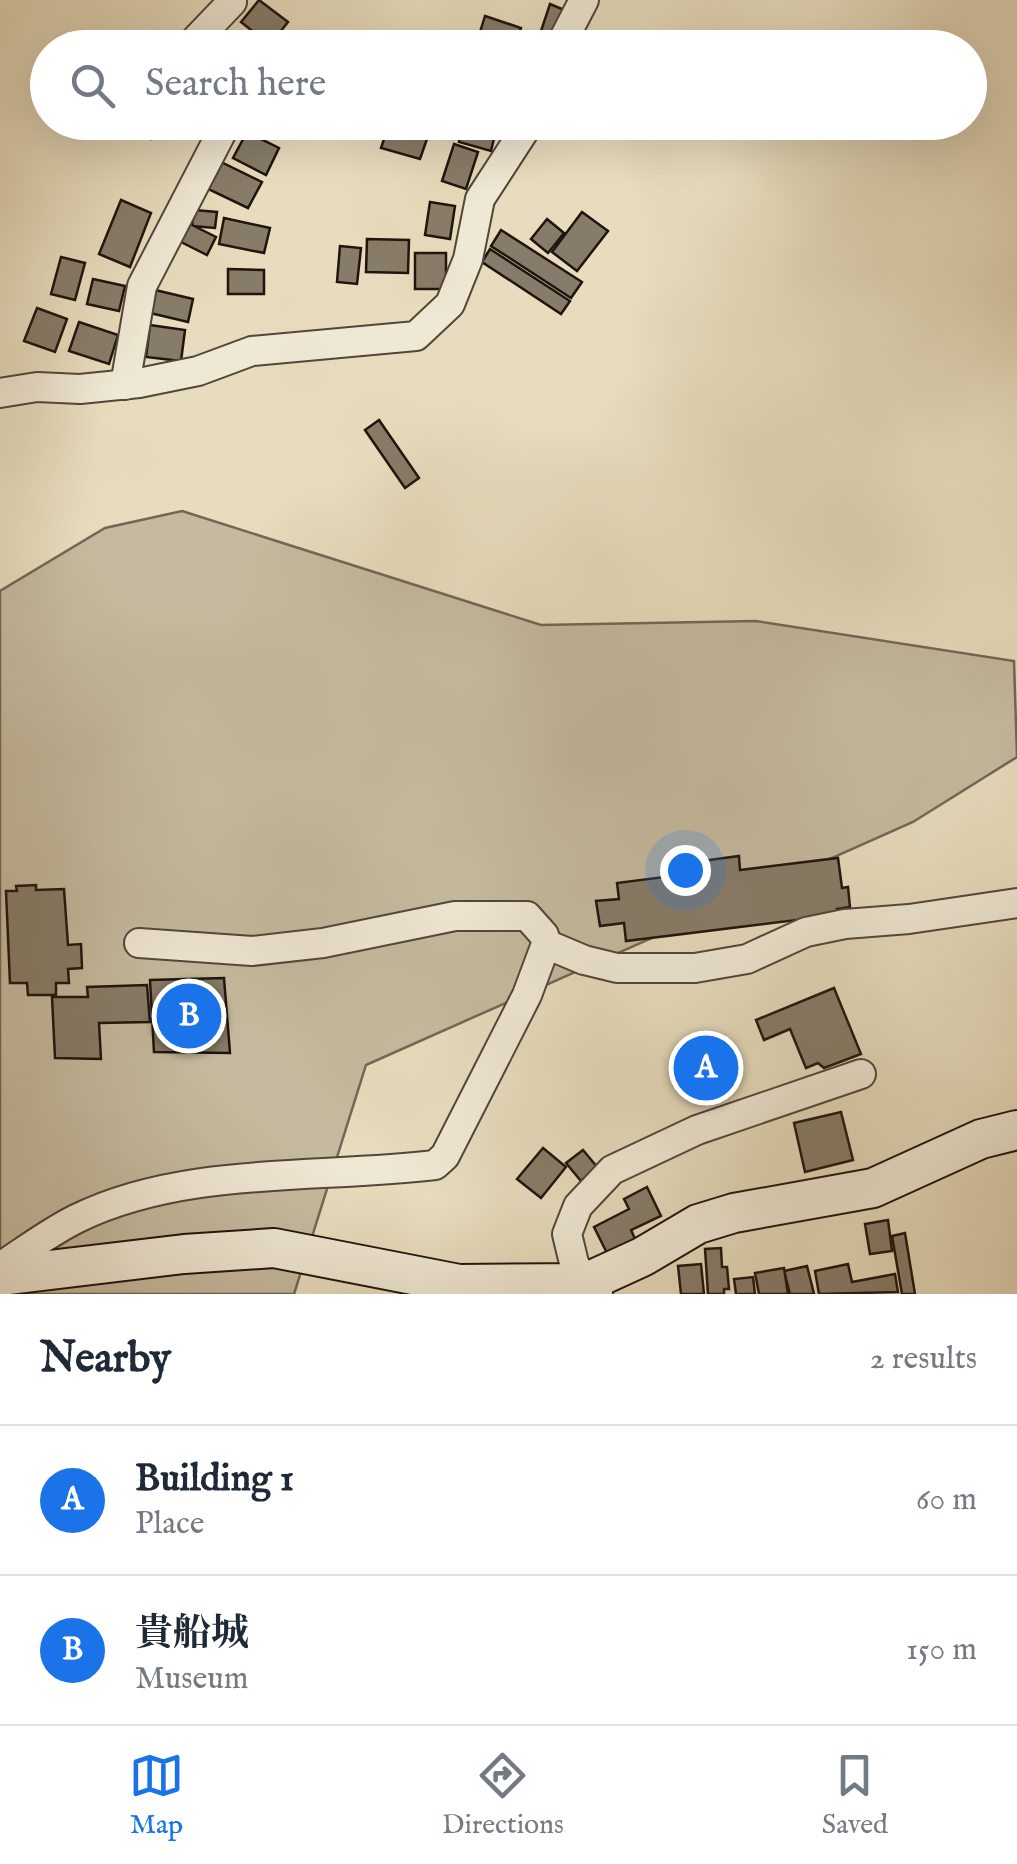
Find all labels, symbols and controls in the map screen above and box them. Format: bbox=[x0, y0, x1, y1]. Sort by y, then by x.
search box bbox=[30, 30, 987, 140]
icon: search bbox=[65, 58, 120, 113]
text: Search here bbox=[145, 61, 326, 109]
your location bbox=[660, 845, 711, 896]
pin: B bbox=[156, 978, 222, 1054]
pin: A bbox=[674, 1030, 738, 1106]
text: Nearby bbox=[40, 1333, 171, 1386]
text: 2 results bbox=[870, 1339, 977, 1380]
text: Building 1 bbox=[135, 1456, 294, 1504]
text: A bbox=[62, 1480, 83, 1521]
text: 60 m bbox=[916, 1480, 977, 1521]
text: Place bbox=[135, 1504, 205, 1545]
text: 貴船城 bbox=[135, 1611, 249, 1659]
text: B bbox=[62, 1630, 83, 1671]
text: 150 m bbox=[906, 1630, 977, 1671]
text: Museum bbox=[135, 1659, 249, 1700]
tab: Map bbox=[129, 1748, 184, 1843]
tab: Directions bbox=[442, 1748, 564, 1843]
tab: Saved bbox=[822, 1748, 888, 1843]

